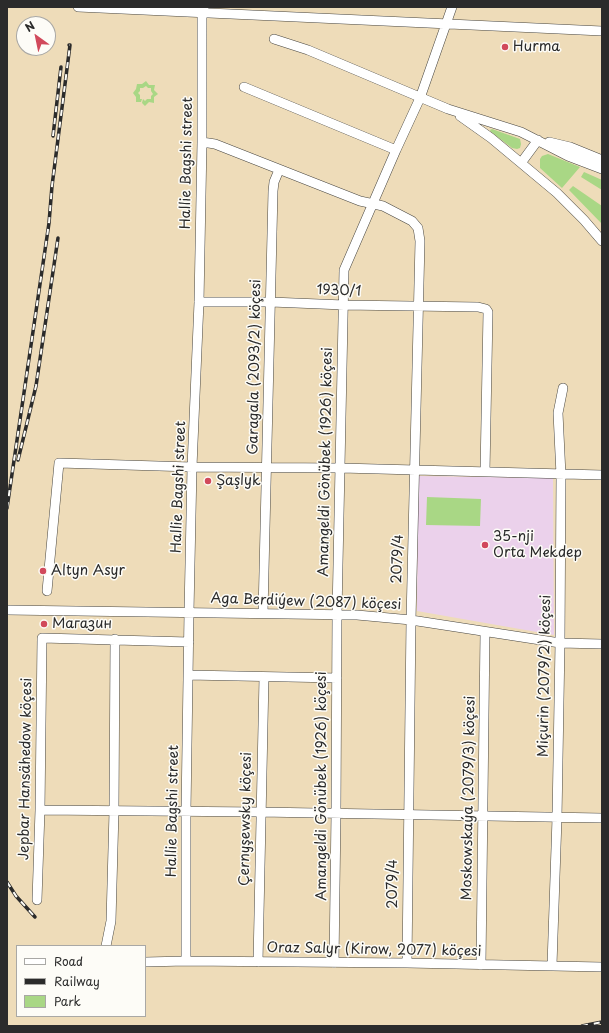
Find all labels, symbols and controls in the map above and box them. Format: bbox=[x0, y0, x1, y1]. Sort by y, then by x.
north arrow bbox=[16, 16, 56, 56]
text: N bbox=[21, 17, 38, 36]
place label: Hurma bbox=[513, 39, 560, 55]
marker: Hurma bbox=[500, 42, 510, 52]
street label: Hallie Bagshi street bbox=[177, 97, 197, 229]
street label: Garagala (2093/2) köçesi bbox=[245, 279, 265, 455]
street label: 1930/1 bbox=[316, 282, 362, 300]
street label: Amangeldi Gönübek (1926) köçesi bbox=[316, 347, 336, 577]
street label: Hallie Bagshi street bbox=[168, 421, 190, 553]
place label: Şaşlyk bbox=[216, 473, 261, 489]
marker: Şaşlyk bbox=[203, 476, 213, 486]
place label: 35-nji Orta Mekdep bbox=[493, 529, 582, 562]
street label: 2079/4 bbox=[389, 534, 407, 584]
marker: 35-nji Orta Mekdep bbox=[480, 540, 490, 550]
place label: Altyn Asyr bbox=[51, 563, 125, 579]
marker: Altyn Asyr bbox=[38, 566, 48, 576]
street label: Aga Berdiýew (2087) köçesi bbox=[210, 590, 402, 614]
street label: Miçurin (2079/2) köçesi bbox=[535, 595, 555, 757]
place label: Магазин bbox=[52, 616, 112, 632]
marker: Магазин bbox=[39, 619, 49, 629]
street label: Amangeldi Gönübek (1926) köçesi bbox=[314, 671, 330, 901]
street label: Jepbar Hansähedow köçesi bbox=[16, 678, 36, 860]
street label: Moskowskaýa (2079/3) köçesi bbox=[459, 696, 479, 900]
street label: Hallie Bagshi street bbox=[163, 745, 183, 877]
street label: Çernyşewsky köçesi bbox=[236, 752, 256, 886]
street label: 2079/4 bbox=[385, 859, 401, 909]
street label: Oraz Salyr (Kirow, 2077) köçesi bbox=[266, 940, 482, 960]
legend bbox=[16, 945, 146, 1017]
text: Road bbox=[54, 952, 83, 970]
text: Railway bbox=[54, 972, 100, 990]
text: Park bbox=[54, 992, 81, 1010]

